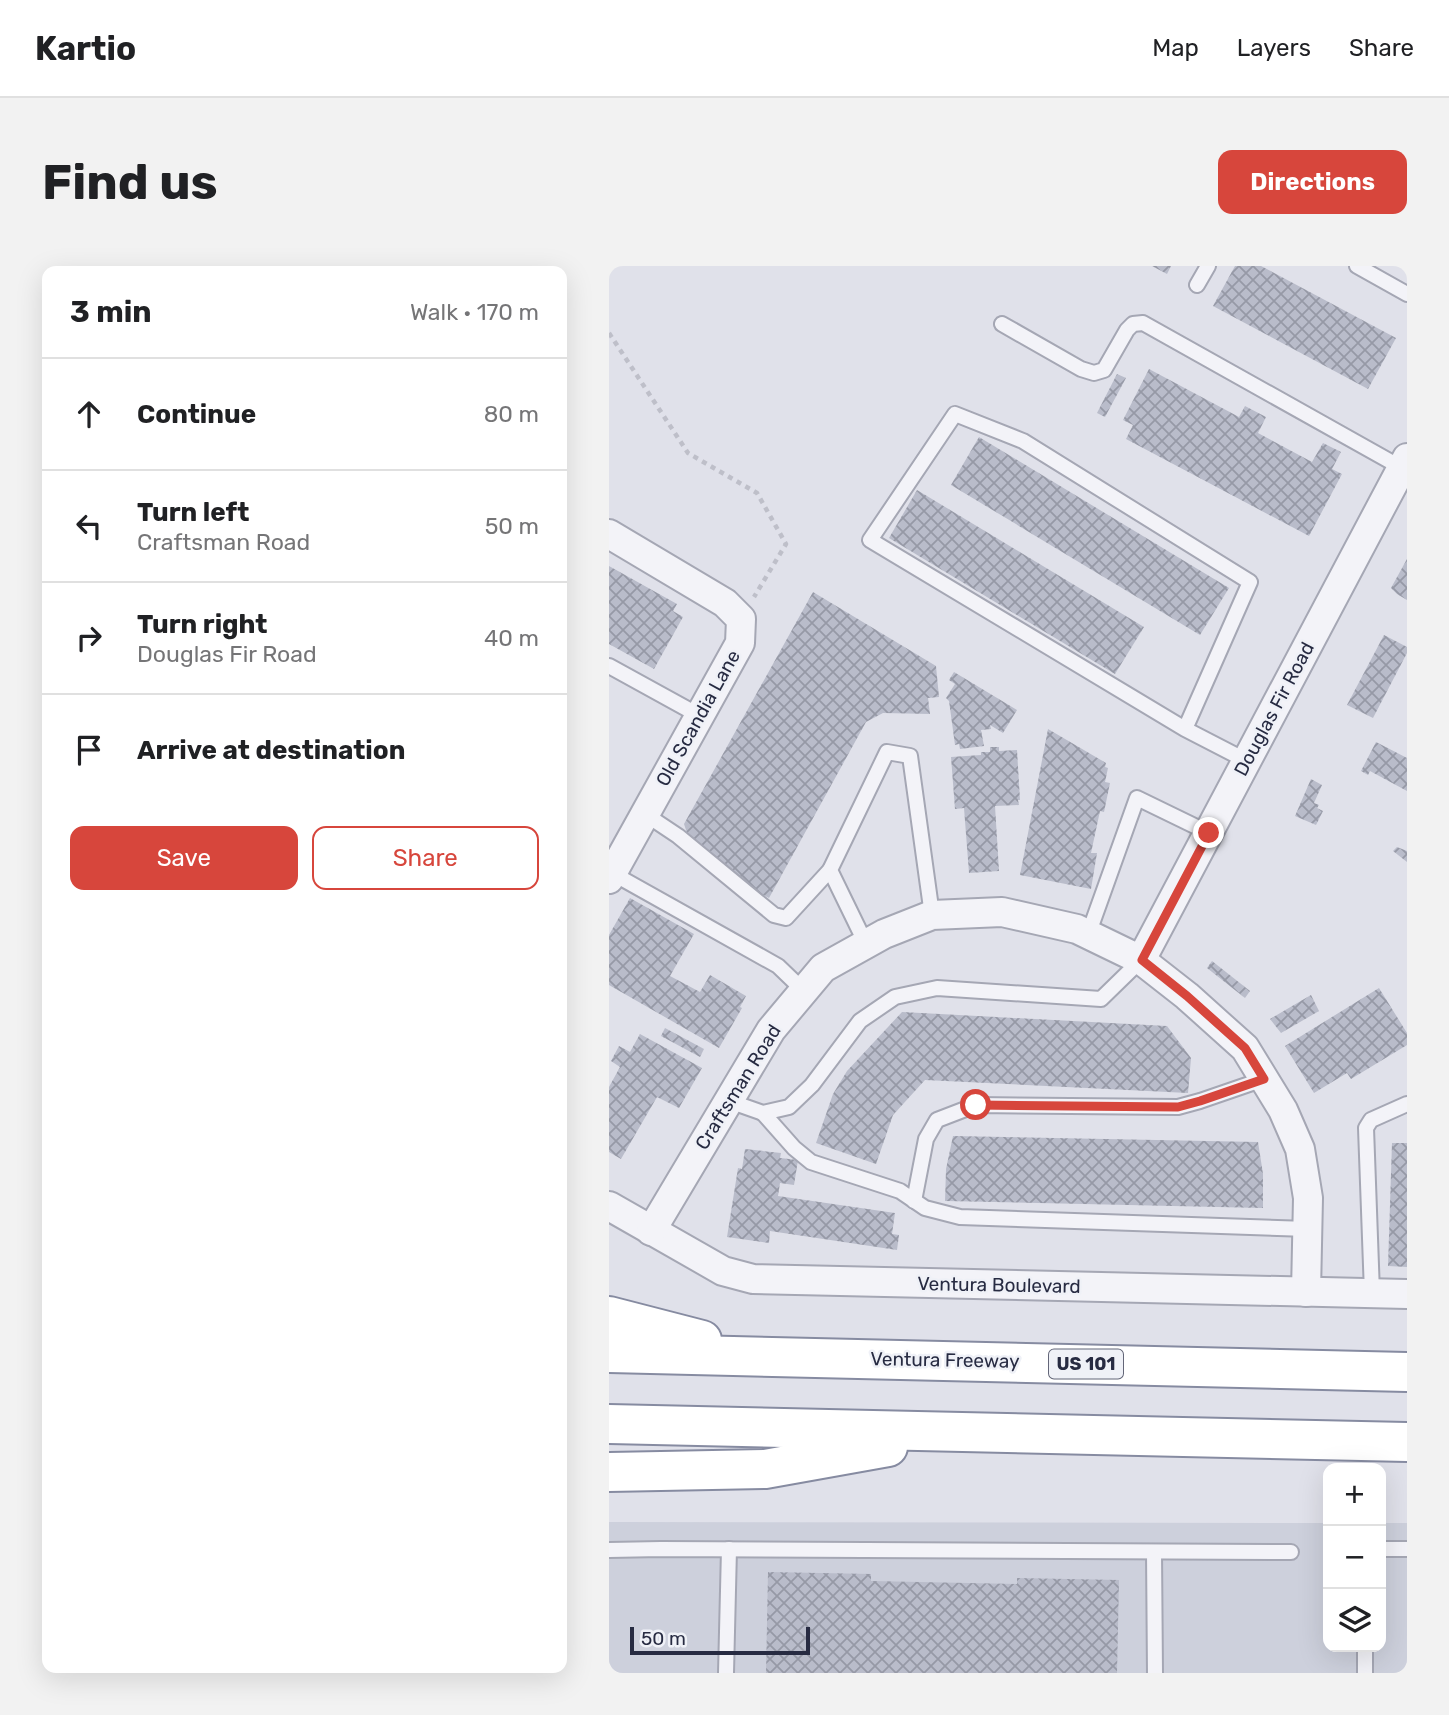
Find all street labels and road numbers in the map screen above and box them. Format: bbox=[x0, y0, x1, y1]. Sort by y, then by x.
street label: Douglas Fir Road bbox=[1229, 638, 1319, 780]
street label: Old Scandia Lane bbox=[651, 646, 745, 790]
street label: Craftsman Road bbox=[690, 1020, 786, 1154]
street label: Ventura Boulevard bbox=[917, 1272, 1081, 1298]
street label: Ventura Freeway bbox=[870, 1347, 1020, 1373]
road number: US 101 bbox=[1049, 1350, 1123, 1378]

